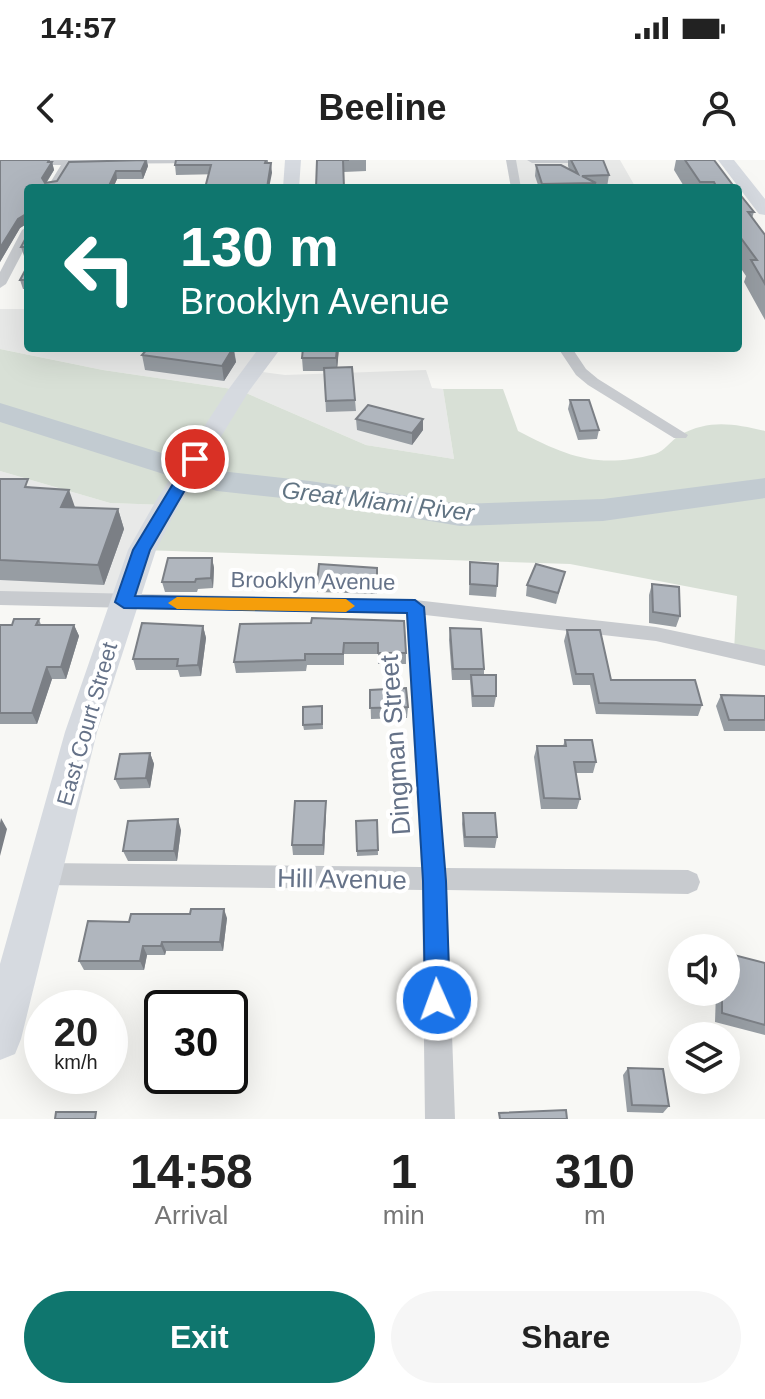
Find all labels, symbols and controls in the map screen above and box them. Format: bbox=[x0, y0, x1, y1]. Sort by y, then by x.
text: 14:57 bbox=[40, 11, 117, 44]
icon: back bbox=[24, 86, 68, 130]
icon: person bbox=[697, 86, 741, 130]
text: Beeline bbox=[318, 87, 447, 128]
text: 130 m bbox=[180, 215, 339, 278]
icon: left bbox=[48, 216, 152, 320]
text: Brooklyn Avenue bbox=[180, 281, 450, 322]
pin bbox=[161, 425, 229, 493]
icon: arrive bbox=[173, 437, 217, 481]
water label: Great Miami River bbox=[280, 476, 477, 526]
street label: Brooklyn Avenue bbox=[230, 567, 396, 595]
street label: East Court Street bbox=[52, 639, 122, 809]
street label: Dingman Street bbox=[374, 653, 416, 836]
street label: Hill Avenue bbox=[277, 863, 407, 895]
map controls bbox=[668, 934, 740, 1094]
button: sound bbox=[668, 934, 740, 1006]
position arrow bbox=[395, 958, 479, 1042]
speed limit sign: 30 bbox=[144, 990, 248, 1094]
text: 20 bbox=[54, 1010, 98, 1054]
button: layers bbox=[668, 1022, 740, 1094]
text: km/h bbox=[54, 1051, 98, 1073]
text: 14:58 bbox=[130, 1145, 253, 1198]
text: 1 bbox=[390, 1145, 417, 1198]
text: 310 bbox=[555, 1145, 635, 1198]
text: Arrival bbox=[155, 1200, 228, 1230]
text: min bbox=[383, 1200, 425, 1230]
text: m bbox=[584, 1200, 606, 1230]
button: Exit bbox=[24, 1291, 375, 1383]
button: Share bbox=[391, 1291, 741, 1383]

